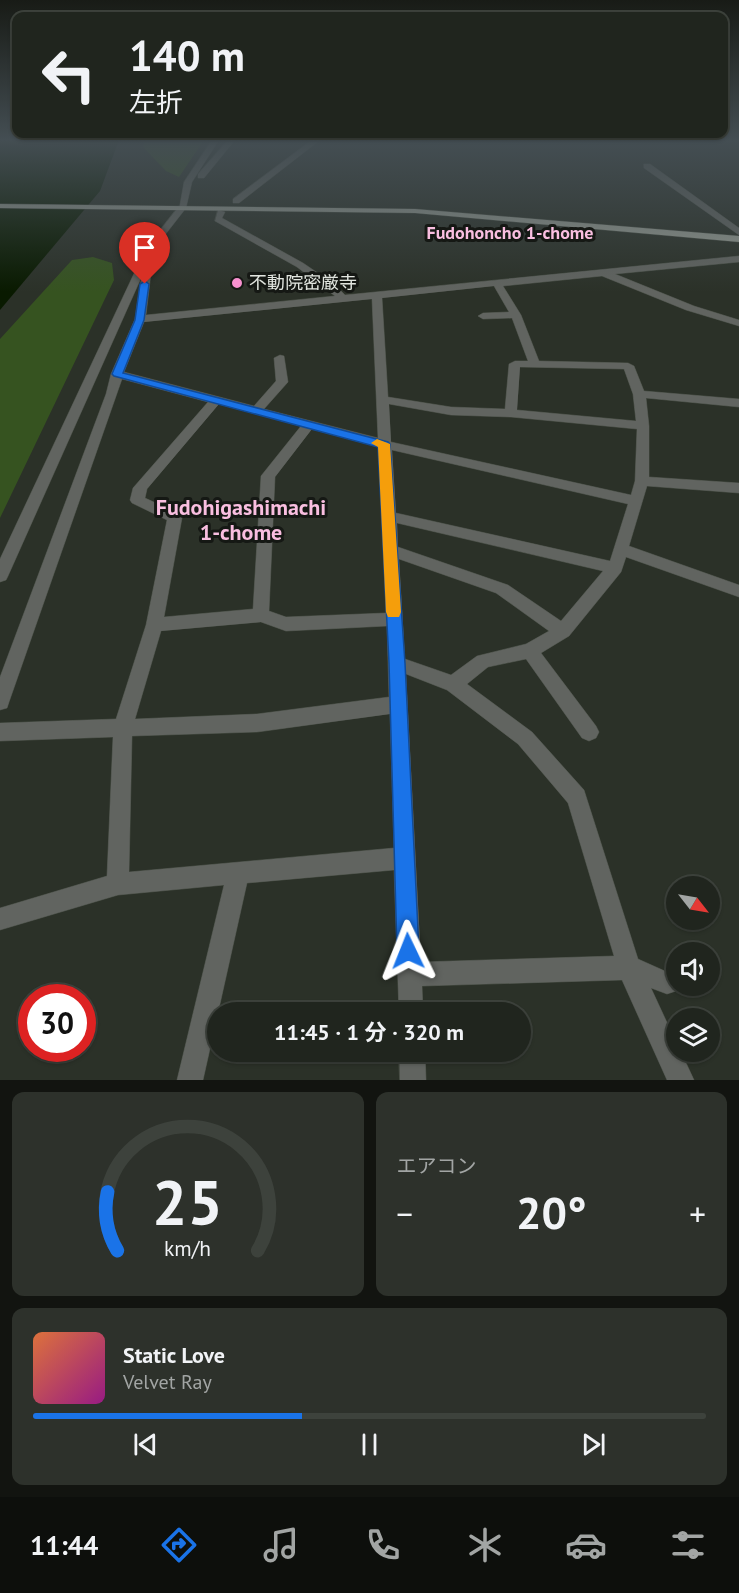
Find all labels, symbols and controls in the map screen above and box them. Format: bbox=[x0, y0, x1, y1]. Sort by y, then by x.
text: 140 m bbox=[129, 28, 245, 83]
icon: left bbox=[30, 36, 108, 114]
text: 左折 bbox=[129, 85, 183, 119]
district label: Fudohoncho 1-chome bbox=[427, 221, 593, 244]
pin bbox=[119, 222, 170, 284]
icon: arrive bbox=[128, 231, 161, 264]
place label: 不動院密厳寺 bbox=[249, 271, 357, 294]
marker: 不動院密厳寺 bbox=[230, 276, 244, 290]
district label: Fudohigashimachi 1-chome bbox=[156, 493, 326, 546]
north arrow bbox=[666, 876, 720, 930]
map controls bbox=[666, 876, 720, 1062]
position arrow bbox=[376, 919, 440, 983]
button: sound bbox=[666, 942, 720, 996]
speed limit sign: 30 bbox=[18, 984, 96, 1062]
button: layers bbox=[666, 1008, 720, 1062]
text: 11:45 · 1 分 · 320 m bbox=[274, 1018, 464, 1046]
text: エアコン bbox=[397, 1153, 477, 1179]
text: 25 bbox=[152, 1161, 223, 1242]
text: 20° bbox=[516, 1183, 587, 1241]
text: − bbox=[397, 1192, 413, 1235]
text: + bbox=[689, 1192, 706, 1235]
text: km/h bbox=[164, 1234, 211, 1262]
text: Static Love bbox=[123, 1341, 225, 1369]
text: Velvet Ray bbox=[123, 1369, 212, 1395]
icon: previous bbox=[129, 1428, 162, 1461]
icon: pause bbox=[353, 1428, 386, 1461]
icon: next bbox=[577, 1428, 610, 1461]
icon: directions bbox=[158, 1524, 200, 1566]
icon: music bbox=[260, 1524, 302, 1566]
icon: phone bbox=[362, 1524, 404, 1566]
icon: climate bbox=[464, 1524, 506, 1566]
icon: car bbox=[565, 1524, 607, 1566]
icon: filters bbox=[667, 1524, 709, 1566]
text: 11:44 bbox=[30, 1528, 98, 1562]

